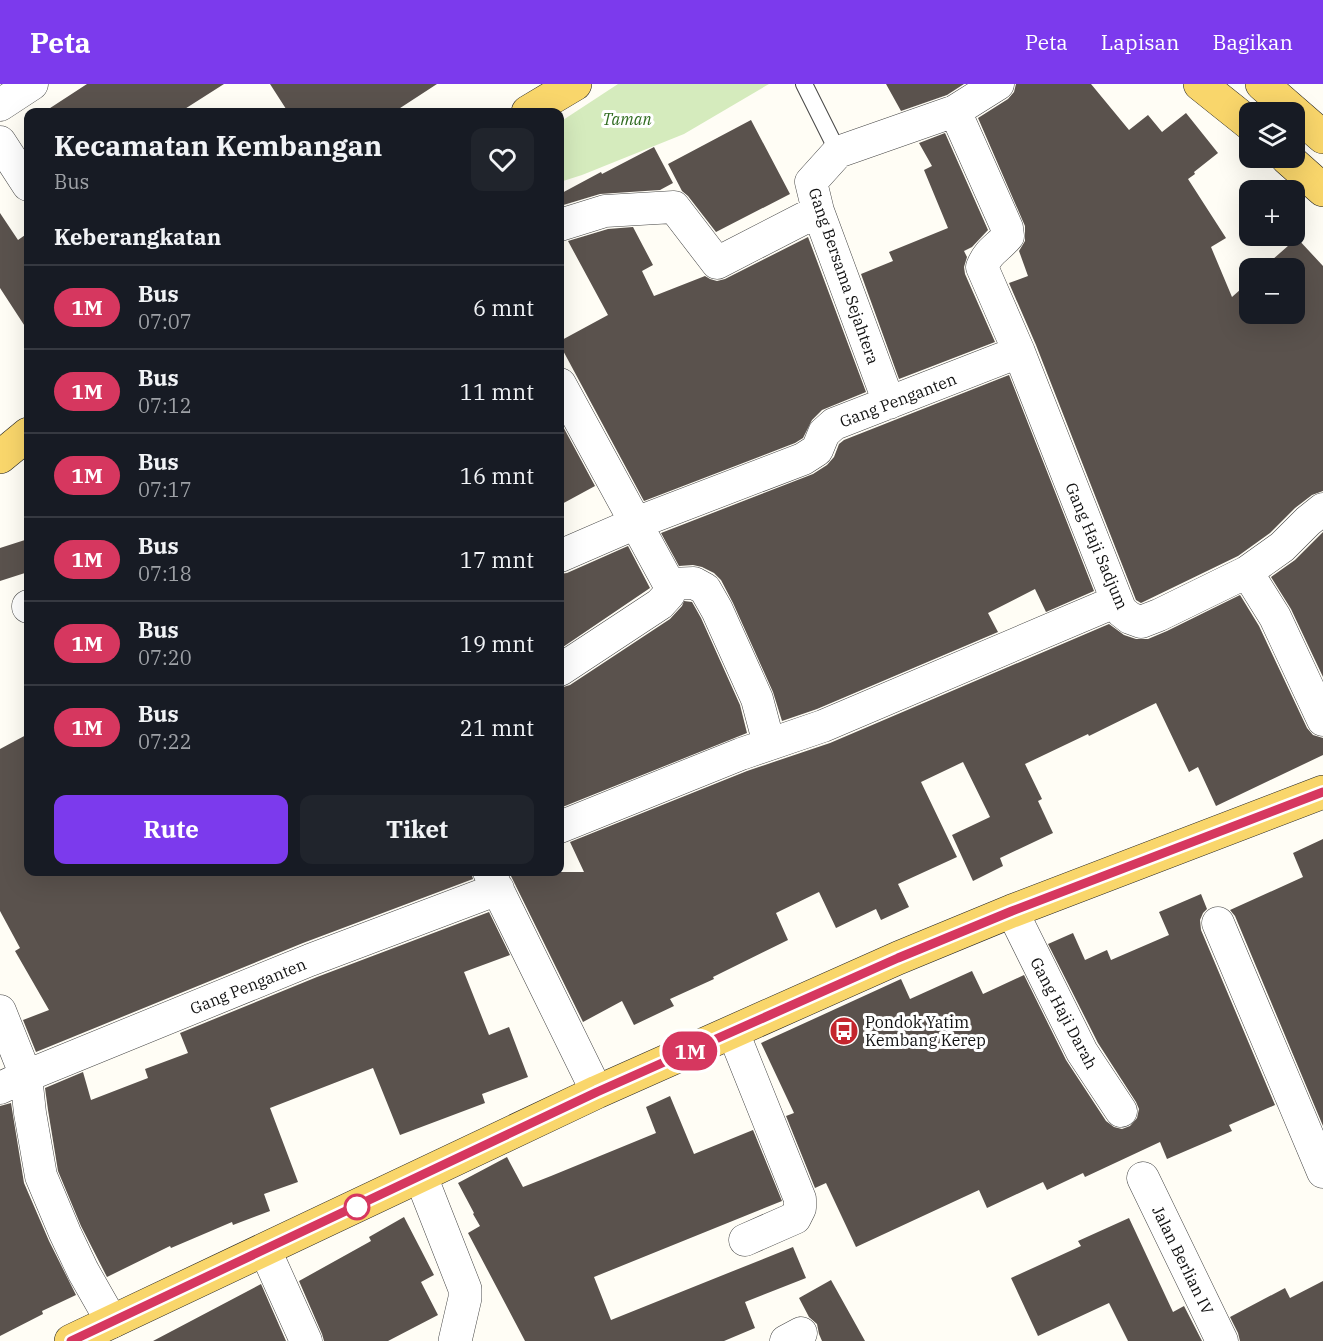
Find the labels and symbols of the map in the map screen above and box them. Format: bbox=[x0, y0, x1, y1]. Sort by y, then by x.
park label: Taman bbox=[602, 109, 652, 129]
street label: Gang Bersama Sejahtera bbox=[804, 185, 884, 367]
street label: Gang Penganten bbox=[837, 369, 959, 431]
street label: Gang Haji Sadjum bbox=[1061, 480, 1133, 612]
street label: Gang Penganten bbox=[187, 954, 309, 1018]
street label: Gang Haji Darah bbox=[1026, 954, 1102, 1072]
place label: Pondok Yatim Kembang Kerep bbox=[865, 1012, 986, 1050]
bus stop icon: Pondok Yatim Kembang Kerep bbox=[828, 1015, 860, 1047]
line badge: 1M bbox=[663, 1032, 717, 1070]
unlabelled marker bbox=[344, 1194, 370, 1220]
street label: Jalan Berlian IV bbox=[1148, 1202, 1218, 1318]

